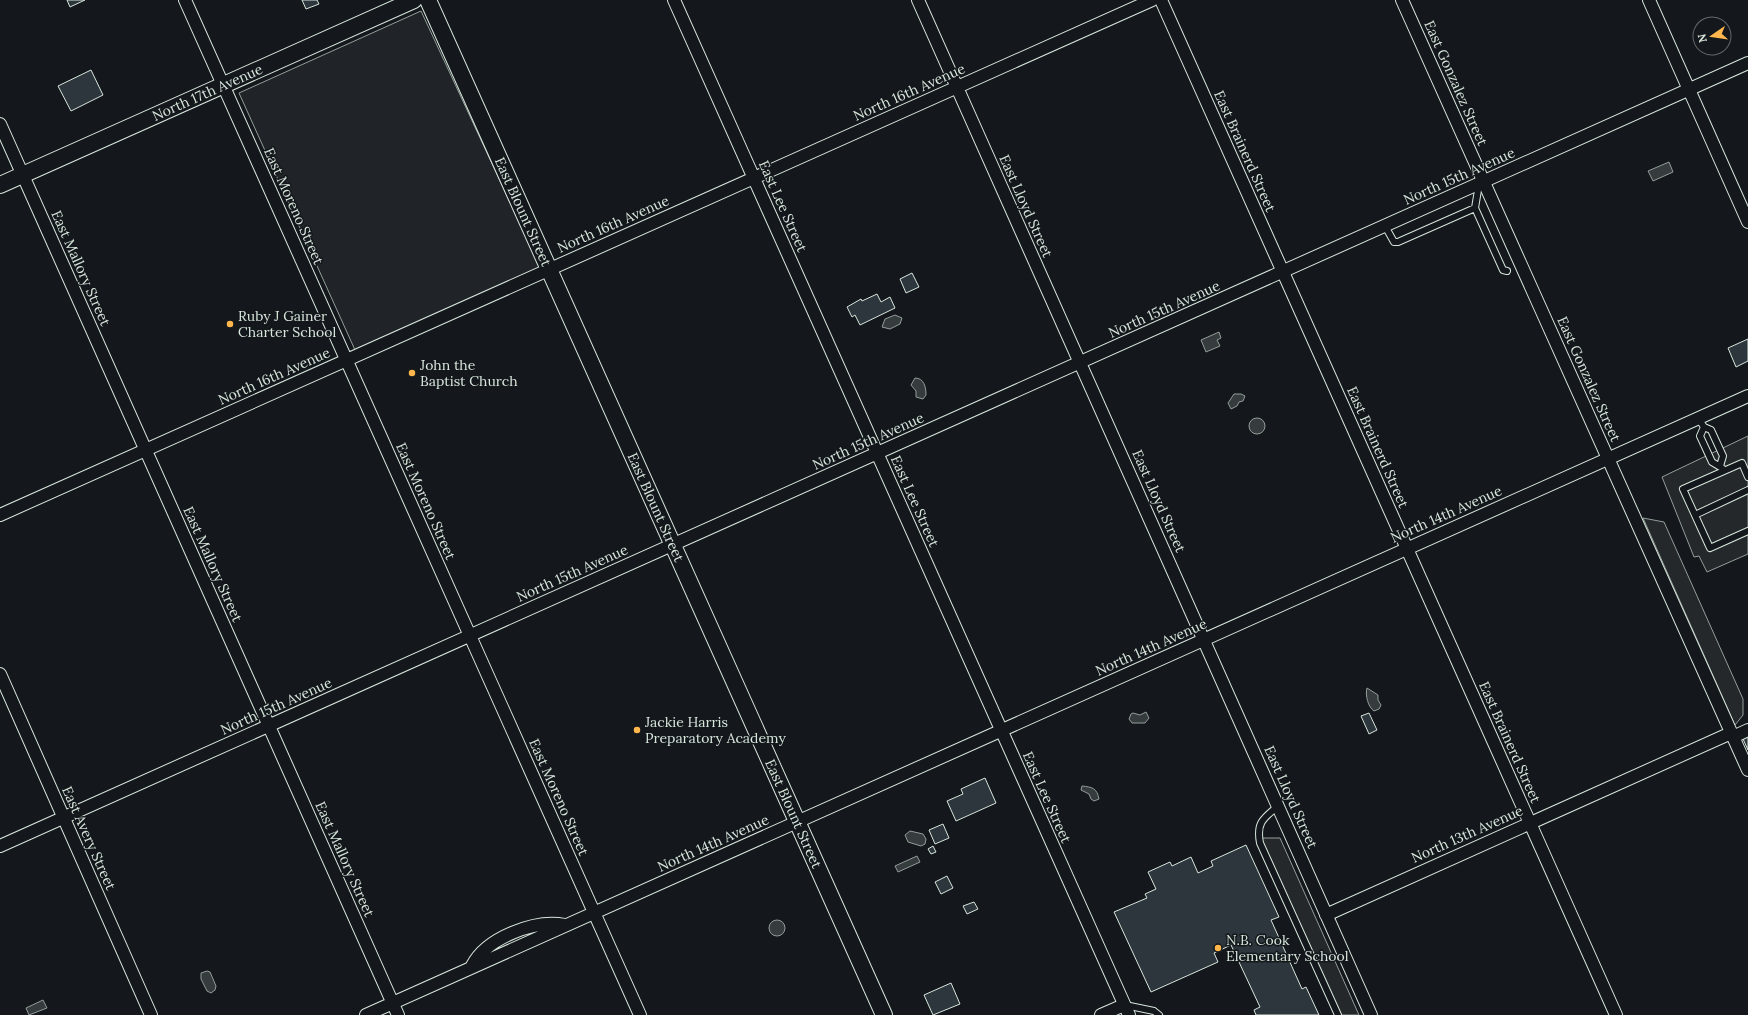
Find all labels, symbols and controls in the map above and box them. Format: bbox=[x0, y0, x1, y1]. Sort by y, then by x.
north arrow bbox=[1692, 16, 1732, 56]
street label: East Gonzalez Street bbox=[1420, 18, 1492, 149]
text: N bbox=[1694, 32, 1710, 44]
street label: North 16th Avenue bbox=[850, 59, 968, 125]
street label: North 17th Avenue bbox=[149, 60, 266, 125]
street label: East Brainerd Street bbox=[1210, 87, 1280, 215]
street label: North 15th Avenue bbox=[1400, 143, 1518, 209]
street label: East Moreno Street bbox=[260, 145, 328, 268]
street label: East Lloyd Street bbox=[995, 152, 1057, 261]
street label: East Blount Street bbox=[491, 154, 556, 270]
street label: East Lee Street bbox=[755, 158, 811, 255]
street label: North 16th Avenue bbox=[554, 191, 672, 257]
street label: East Mallory Street bbox=[47, 207, 115, 329]
street label: North 15th Avenue bbox=[1105, 276, 1223, 342]
place label: Ruby J Gainer Charter School bbox=[238, 307, 336, 341]
street label: East Gonzalez Street bbox=[1553, 314, 1625, 445]
marker: Ruby J Gainer Charter School bbox=[225, 319, 235, 329]
street label: North 16th Avenue bbox=[215, 343, 333, 409]
place label: John the Baptist Church bbox=[419, 356, 518, 390]
marker: John the Baptist Church bbox=[407, 368, 417, 378]
street label: East Brainerd Street bbox=[1343, 383, 1413, 511]
street label: North 15th Avenue bbox=[809, 408, 927, 474]
street label: East Moreno Street bbox=[392, 440, 460, 563]
street label: East Lloyd Street bbox=[1128, 447, 1190, 556]
street label: East Blount Street bbox=[624, 450, 688, 565]
street label: East Lee Street bbox=[887, 453, 943, 550]
street label: North 14th Avenue bbox=[1387, 481, 1505, 547]
street label: East Mallory Street bbox=[179, 503, 247, 625]
street label: North 15th Avenue bbox=[513, 540, 631, 606]
street label: North 14th Avenue bbox=[1092, 614, 1210, 680]
street label: North 15th Avenue bbox=[217, 673, 335, 739]
street label: East Brainerd Street bbox=[1475, 678, 1545, 806]
place label: Jackie Harris Preparatory Academy bbox=[644, 713, 786, 747]
marker: Jackie Harris Preparatory Academy bbox=[632, 725, 642, 735]
street label: East Moreno Street bbox=[525, 736, 593, 859]
street label: East Lloyd Street bbox=[1260, 743, 1322, 852]
street label: East Lee Street bbox=[1019, 749, 1075, 846]
street label: East Blount Street bbox=[761, 756, 826, 872]
street label: East Avery Street bbox=[58, 783, 120, 893]
street label: East Mallory Street bbox=[311, 798, 379, 920]
street label: North 13th Avenue bbox=[1408, 801, 1526, 867]
street label: North 14th Avenue bbox=[654, 810, 772, 876]
place label: N.B. Cook Elementary School bbox=[1226, 931, 1349, 965]
marker: N.B. Cook Elementary School bbox=[1213, 943, 1223, 953]

